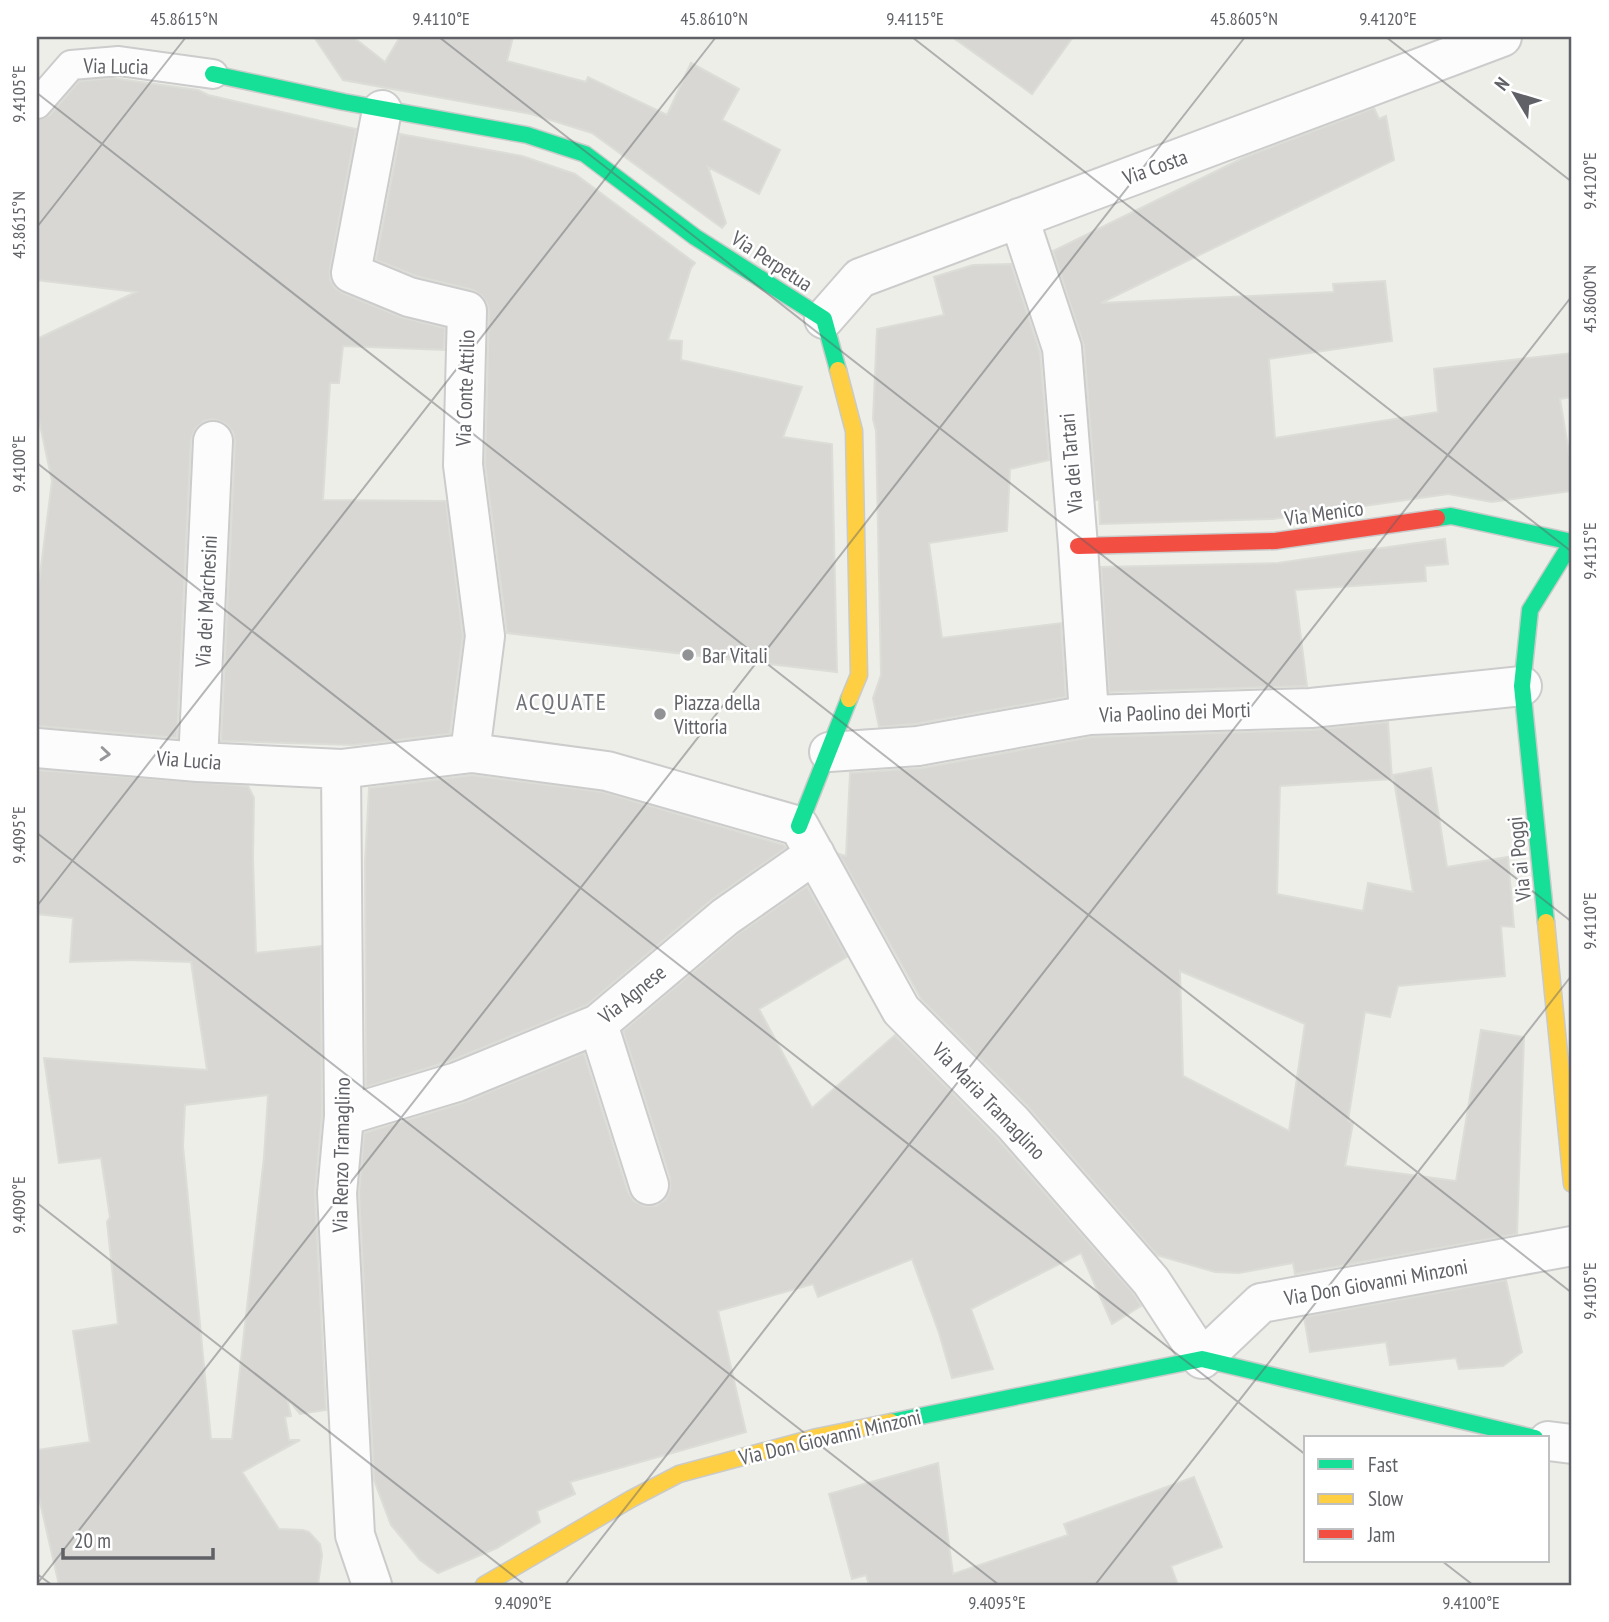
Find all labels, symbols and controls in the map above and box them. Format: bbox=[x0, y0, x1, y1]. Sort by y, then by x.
text: 45.8615°N bbox=[150, 7, 218, 30]
text: 9.4110°E bbox=[412, 7, 470, 30]
text: 45.8610°N bbox=[680, 7, 748, 30]
text: 9.4115°E bbox=[886, 7, 944, 30]
text: 45.8605°N bbox=[1210, 7, 1278, 30]
text: 9.4120°E bbox=[1359, 7, 1417, 30]
street label: Via Lucia bbox=[82, 52, 149, 80]
north arrow bbox=[1480, 60, 1550, 130]
text: 9.4105°E bbox=[7, 65, 30, 123]
text: N bbox=[1489, 72, 1514, 95]
street label: Via Costa bbox=[1118, 143, 1191, 191]
text: 9.4120°E bbox=[1578, 152, 1601, 210]
text: 45.8615°N bbox=[7, 191, 30, 259]
street label: Via Perpetua bbox=[725, 224, 818, 297]
text: 45.8600°N bbox=[1578, 265, 1601, 333]
street label: Via Conte Attilio bbox=[449, 329, 481, 448]
street label: Via dei Tartari bbox=[1053, 412, 1089, 515]
text: 9.4100°E bbox=[7, 435, 30, 493]
street label: Via Menico bbox=[1282, 494, 1365, 532]
text: 9.4115°E bbox=[1578, 522, 1601, 580]
street label: Via dei Marchesini bbox=[189, 534, 223, 669]
place label: Bar Vitali bbox=[702, 642, 768, 669]
marker: Bar Vitali bbox=[680, 647, 696, 663]
district label: ACQUATE bbox=[516, 686, 608, 717]
place label: Piazza della Vittoria bbox=[673, 689, 760, 740]
street label: Via Paolino dei Morti bbox=[1098, 696, 1251, 728]
marker: Piazza della Vittoria bbox=[652, 706, 668, 722]
street label: Via Lucia bbox=[155, 744, 222, 776]
one-way arrow bbox=[100, 746, 111, 761]
text: 9.4095°E bbox=[7, 806, 30, 864]
street label: Via ai Poggi bbox=[1501, 815, 1537, 904]
text: 9.4110°E bbox=[1578, 892, 1601, 950]
street label: Via Agnese bbox=[592, 959, 671, 1030]
street label: Via Maria Tramaglino bbox=[926, 1036, 1052, 1165]
street label: Via Renzo Tramaglino bbox=[326, 1077, 356, 1234]
text: 9.4090°E bbox=[7, 1176, 30, 1234]
street label: Via Don Giovanni Minzoni bbox=[1281, 1253, 1470, 1312]
text: 9.4105°E bbox=[1578, 1262, 1601, 1320]
street label: Via Don Giovanni Minzoni bbox=[735, 1403, 924, 1471]
legend bbox=[1304, 1436, 1550, 1562]
text: Fast bbox=[1368, 1451, 1398, 1478]
text: Slow bbox=[1368, 1485, 1404, 1512]
scale bar bbox=[63, 1517, 214, 1561]
text: Jam bbox=[1367, 1521, 1395, 1548]
text: 20 m bbox=[74, 1527, 111, 1554]
text: 9.4090°E bbox=[494, 1591, 552, 1614]
text: 9.4095°E bbox=[968, 1591, 1026, 1614]
text: 9.4100°E bbox=[1442, 1591, 1500, 1614]

